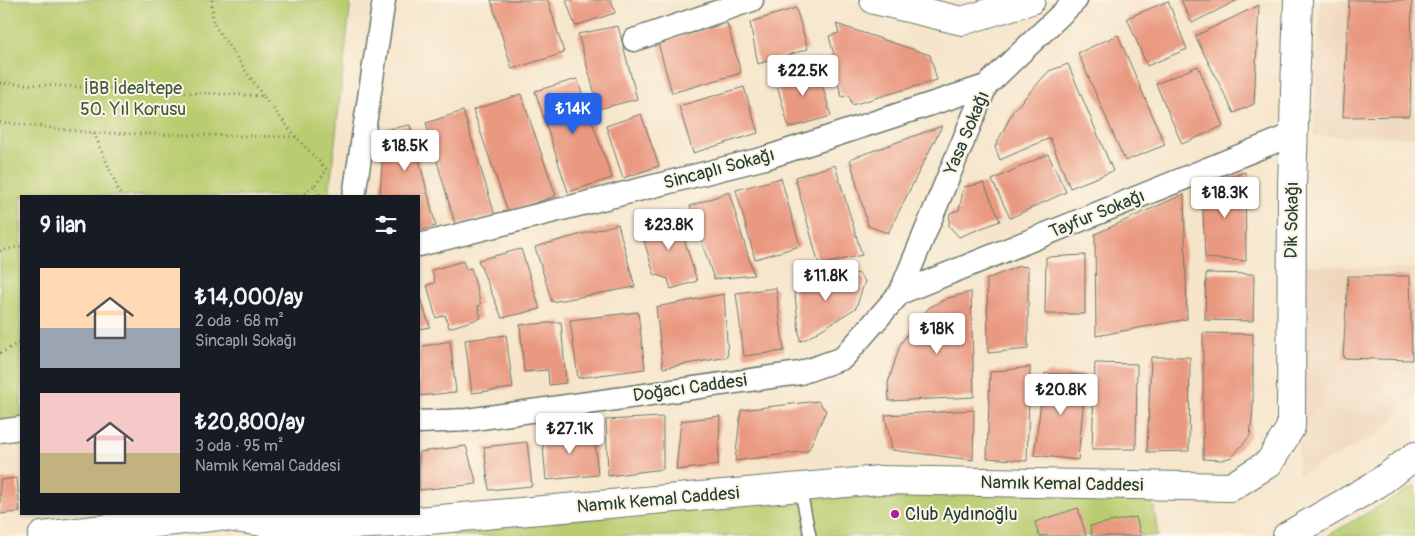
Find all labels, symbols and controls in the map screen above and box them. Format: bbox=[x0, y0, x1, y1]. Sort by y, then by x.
pin: ₺22.5K bbox=[762, 54, 844, 97]
text: ₺22.5K bbox=[778, 61, 828, 81]
park label: İBB İdealtepe 50. Yıl Korusu bbox=[80, 77, 186, 121]
street label: Yasa Sokağı bbox=[939, 88, 995, 179]
pin: ₺14K bbox=[543, 92, 603, 135]
text: ₺14K bbox=[556, 99, 590, 119]
pin: ₺18.5K bbox=[364, 130, 446, 172]
text: ₺18.5K bbox=[382, 136, 428, 156]
street label: Sincaplı Sokağı bbox=[661, 143, 777, 195]
pin: ₺18.3K bbox=[1184, 176, 1266, 219]
street label: Dik Sokağı bbox=[1280, 181, 1304, 259]
text: ₺18.3K bbox=[1202, 183, 1248, 203]
street label: Tayfur Sokağı bbox=[1046, 184, 1148, 244]
pin: ₺23.8K bbox=[628, 208, 710, 251]
icon: filters bbox=[372, 211, 400, 239]
text: 9 ilan bbox=[40, 212, 86, 239]
text: ₺23.8K bbox=[645, 215, 693, 235]
pin: ₺11.8K bbox=[785, 260, 867, 302]
text: ₺11.8K bbox=[804, 266, 848, 286]
text: ₺14,000/ay bbox=[195, 284, 303, 311]
icon: home bbox=[80, 288, 140, 348]
text: 2 oda · 68 m² bbox=[195, 311, 284, 331]
pin: ₺18K bbox=[907, 312, 967, 355]
text: ₺18K bbox=[920, 319, 954, 339]
text: Sincaplı Sokağı bbox=[195, 331, 296, 351]
street label: Doğacı Caddesi bbox=[631, 369, 749, 407]
pin: ₺20.8K bbox=[1020, 374, 1102, 416]
text: ₺20.8K bbox=[1036, 380, 1086, 400]
text: ₺20,800/ay bbox=[195, 409, 305, 436]
pin: ₺27.1K bbox=[529, 412, 611, 455]
icon: home bbox=[80, 413, 140, 473]
text: ₺27.1K bbox=[547, 419, 593, 439]
text: 3 oda · 95 m² bbox=[195, 436, 283, 456]
text: Namık Kemal Caddesi bbox=[195, 456, 340, 476]
street label: Namık Kemal Caddesi bbox=[980, 471, 1144, 497]
street label: Namık Kemal Caddesi bbox=[576, 481, 740, 519]
place label: Club Aydınoğlu bbox=[905, 503, 1017, 526]
marker: Club Aydınoğlu bbox=[889, 508, 901, 520]

